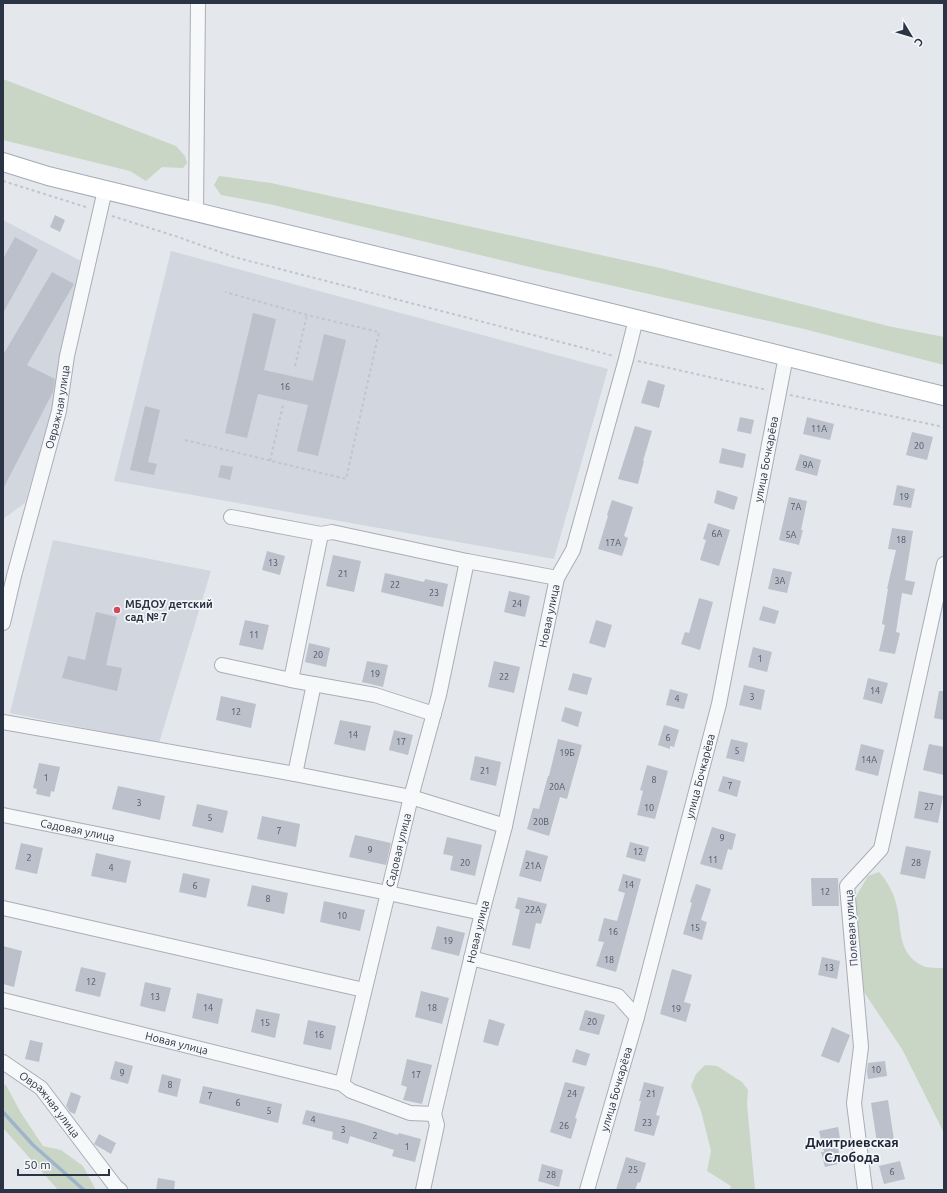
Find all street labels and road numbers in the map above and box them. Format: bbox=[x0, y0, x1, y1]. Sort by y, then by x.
street label: Овражная улица bbox=[43, 364, 72, 450]
street label: улица Бочкарёва bbox=[752, 415, 780, 503]
street label: Новая улица bbox=[537, 583, 562, 649]
street label: улица Бочкарёва bbox=[683, 733, 717, 820]
street label: Садовая улица bbox=[384, 812, 413, 888]
street label: Садовая улица bbox=[39, 817, 116, 843]
street label: Полевая улица bbox=[842, 889, 860, 967]
street label: Новая улица bbox=[464, 899, 491, 964]
street label: Новая улица bbox=[144, 1029, 209, 1057]
street label: улица Бочкарёва bbox=[598, 1046, 634, 1133]
street label: Овражная улица bbox=[17, 1069, 82, 1140]

